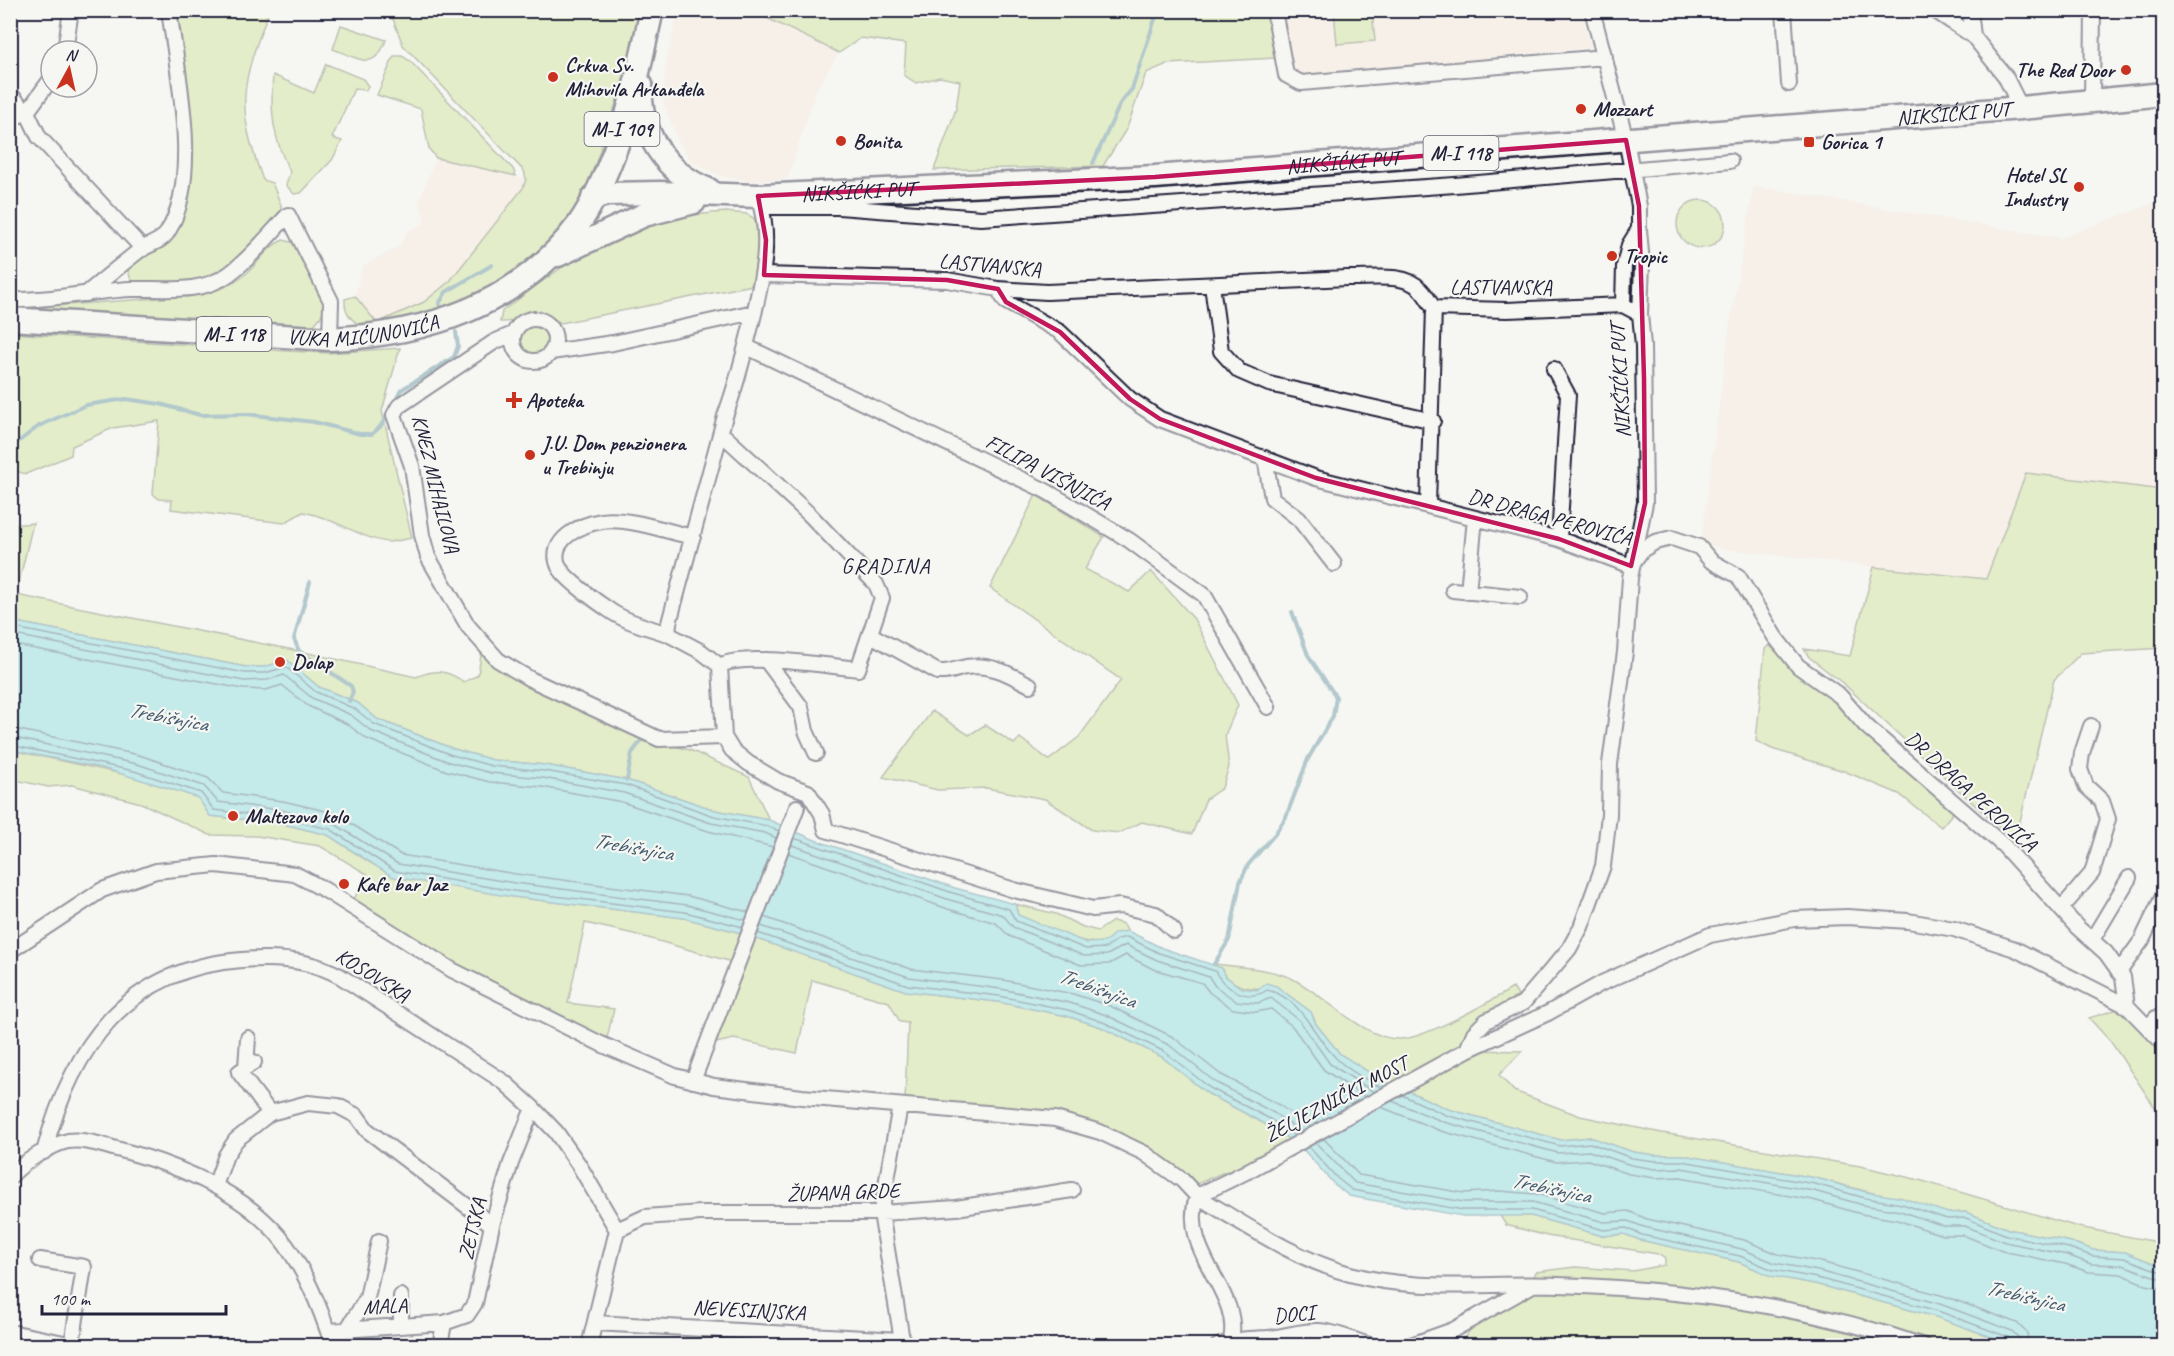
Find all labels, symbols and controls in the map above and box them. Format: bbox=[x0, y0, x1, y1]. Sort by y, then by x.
north arrow bbox=[39, 39, 99, 99]
text: N bbox=[65, 45, 80, 66]
place label: Crkva Sv. Mihovila Arkanđela bbox=[565, 52, 705, 102]
place label: The Red Door bbox=[2016, 57, 2116, 83]
marker: The Red Door bbox=[2119, 63, 2133, 77]
marker: Crkva Sv. Mihovila Arkanđela bbox=[546, 70, 560, 84]
street label: NIKŠIĆKI PUT bbox=[1896, 95, 2017, 131]
place label: Mozzart bbox=[1593, 96, 1654, 122]
marker: Mozzart bbox=[1574, 102, 1588, 116]
road number: M-I 109 bbox=[584, 112, 660, 146]
place label: Bonita bbox=[853, 128, 903, 154]
place label: Gorica 1 bbox=[1821, 129, 1884, 155]
marker: Bonita bbox=[834, 134, 848, 148]
marker: Gorica 1 bbox=[1802, 135, 1816, 149]
road number: M-I 118 bbox=[1424, 136, 1498, 170]
street label: NIKŠIĆKI PUT bbox=[1285, 144, 1407, 179]
place label: Hotel SL Industry bbox=[2004, 162, 2070, 212]
street label: NIKŠIĆKI PUT bbox=[801, 175, 921, 207]
marker: Hotel SL Industry bbox=[2072, 180, 2086, 194]
place label: Tropic bbox=[1624, 243, 1668, 269]
street label: LASTVANSKA bbox=[938, 248, 1042, 282]
marker: Tropic bbox=[1605, 249, 1619, 263]
street label: LASTVANSKA bbox=[1450, 274, 1553, 300]
street label: VUKA MIĆUNOVIĆA bbox=[287, 308, 443, 352]
road number: M-I 118 bbox=[196, 317, 272, 351]
street label: NIKŠIĆKI PUT bbox=[1604, 318, 1636, 439]
place label: Apoteka bbox=[526, 387, 585, 413]
marker: Apoteka bbox=[507, 393, 521, 407]
street label: KNEZ MIHAILOVA bbox=[406, 412, 466, 556]
street label: FILIPA VIŠNJIĆA bbox=[981, 428, 1116, 516]
place label: J.U. Dom penzionera u Trebinju bbox=[540, 430, 687, 480]
marker: J.U. Dom penzionera u Trebinju bbox=[523, 448, 537, 462]
street label: DR DRAGA PEROVIĆA bbox=[1465, 483, 1636, 552]
district label: GRADINA bbox=[841, 552, 931, 580]
place label: Dolap bbox=[292, 649, 334, 675]
marker: Dolap bbox=[273, 655, 287, 669]
water label: Trebišnjica bbox=[126, 696, 212, 739]
street label: DR DRAGA PEROVIĆA bbox=[1900, 725, 2043, 858]
place label: Maltezovo kolo bbox=[245, 803, 349, 829]
marker: Maltezovo kolo bbox=[226, 809, 240, 823]
water label: Trebišnjica bbox=[591, 826, 677, 868]
place label: Kafe bar Jaz bbox=[356, 871, 449, 897]
marker: Kafe bar Jaz bbox=[337, 877, 351, 891]
street label: KOSOVSKA bbox=[331, 942, 415, 1008]
water label: Trebišnjica bbox=[1055, 961, 1141, 1016]
street label: ŽELJEZNIČKI MOST bbox=[1260, 1048, 1416, 1148]
water label: Trebišnjica bbox=[1509, 1166, 1595, 1210]
street label: ŽUPANA GRDE bbox=[786, 1177, 903, 1207]
street label: ZETSKA bbox=[452, 1195, 492, 1262]
water label: Trebišnjica bbox=[1983, 1273, 2069, 1319]
scale bar bbox=[42, 1278, 226, 1316]
text: 100 m bbox=[51, 1288, 92, 1310]
street label: MALA bbox=[362, 1292, 408, 1320]
street label: NEVESINJSKA bbox=[692, 1294, 807, 1326]
street label: DOCI bbox=[1272, 1298, 1320, 1329]

